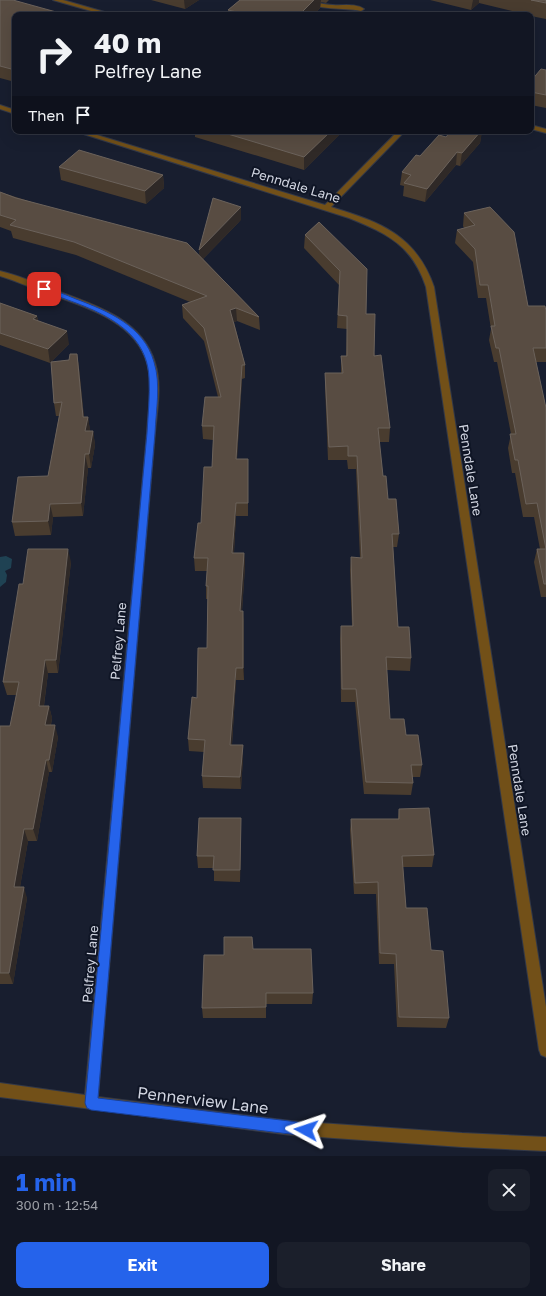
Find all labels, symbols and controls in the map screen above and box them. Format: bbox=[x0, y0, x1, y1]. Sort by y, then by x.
text: 40 m bbox=[94, 26, 161, 59]
icon: right bbox=[28, 28, 80, 80]
text: Pelfrey Lane bbox=[94, 60, 202, 82]
icon: arrive bbox=[72, 104, 94, 126]
text: Then bbox=[28, 106, 64, 124]
street label: Penndale Lane bbox=[249, 164, 343, 206]
pin bbox=[27, 272, 61, 306]
icon: arrive bbox=[33, 278, 55, 300]
street label: Penndale Lane bbox=[456, 423, 486, 517]
street label: Pelfrey Lane bbox=[107, 602, 129, 680]
street label: Penndale Lane bbox=[505, 743, 535, 837]
street label: Pelfrey Lane bbox=[79, 925, 101, 1003]
street label: Pennerview Lane bbox=[136, 1082, 270, 1118]
position arrow bbox=[285, 1109, 327, 1151]
text: 1 min bbox=[16, 1167, 76, 1196]
button: close bbox=[488, 1169, 530, 1211]
text: 300 m · 12:54 bbox=[16, 1197, 98, 1213]
button: Exit bbox=[16, 1242, 269, 1288]
button: Share bbox=[277, 1242, 530, 1288]

